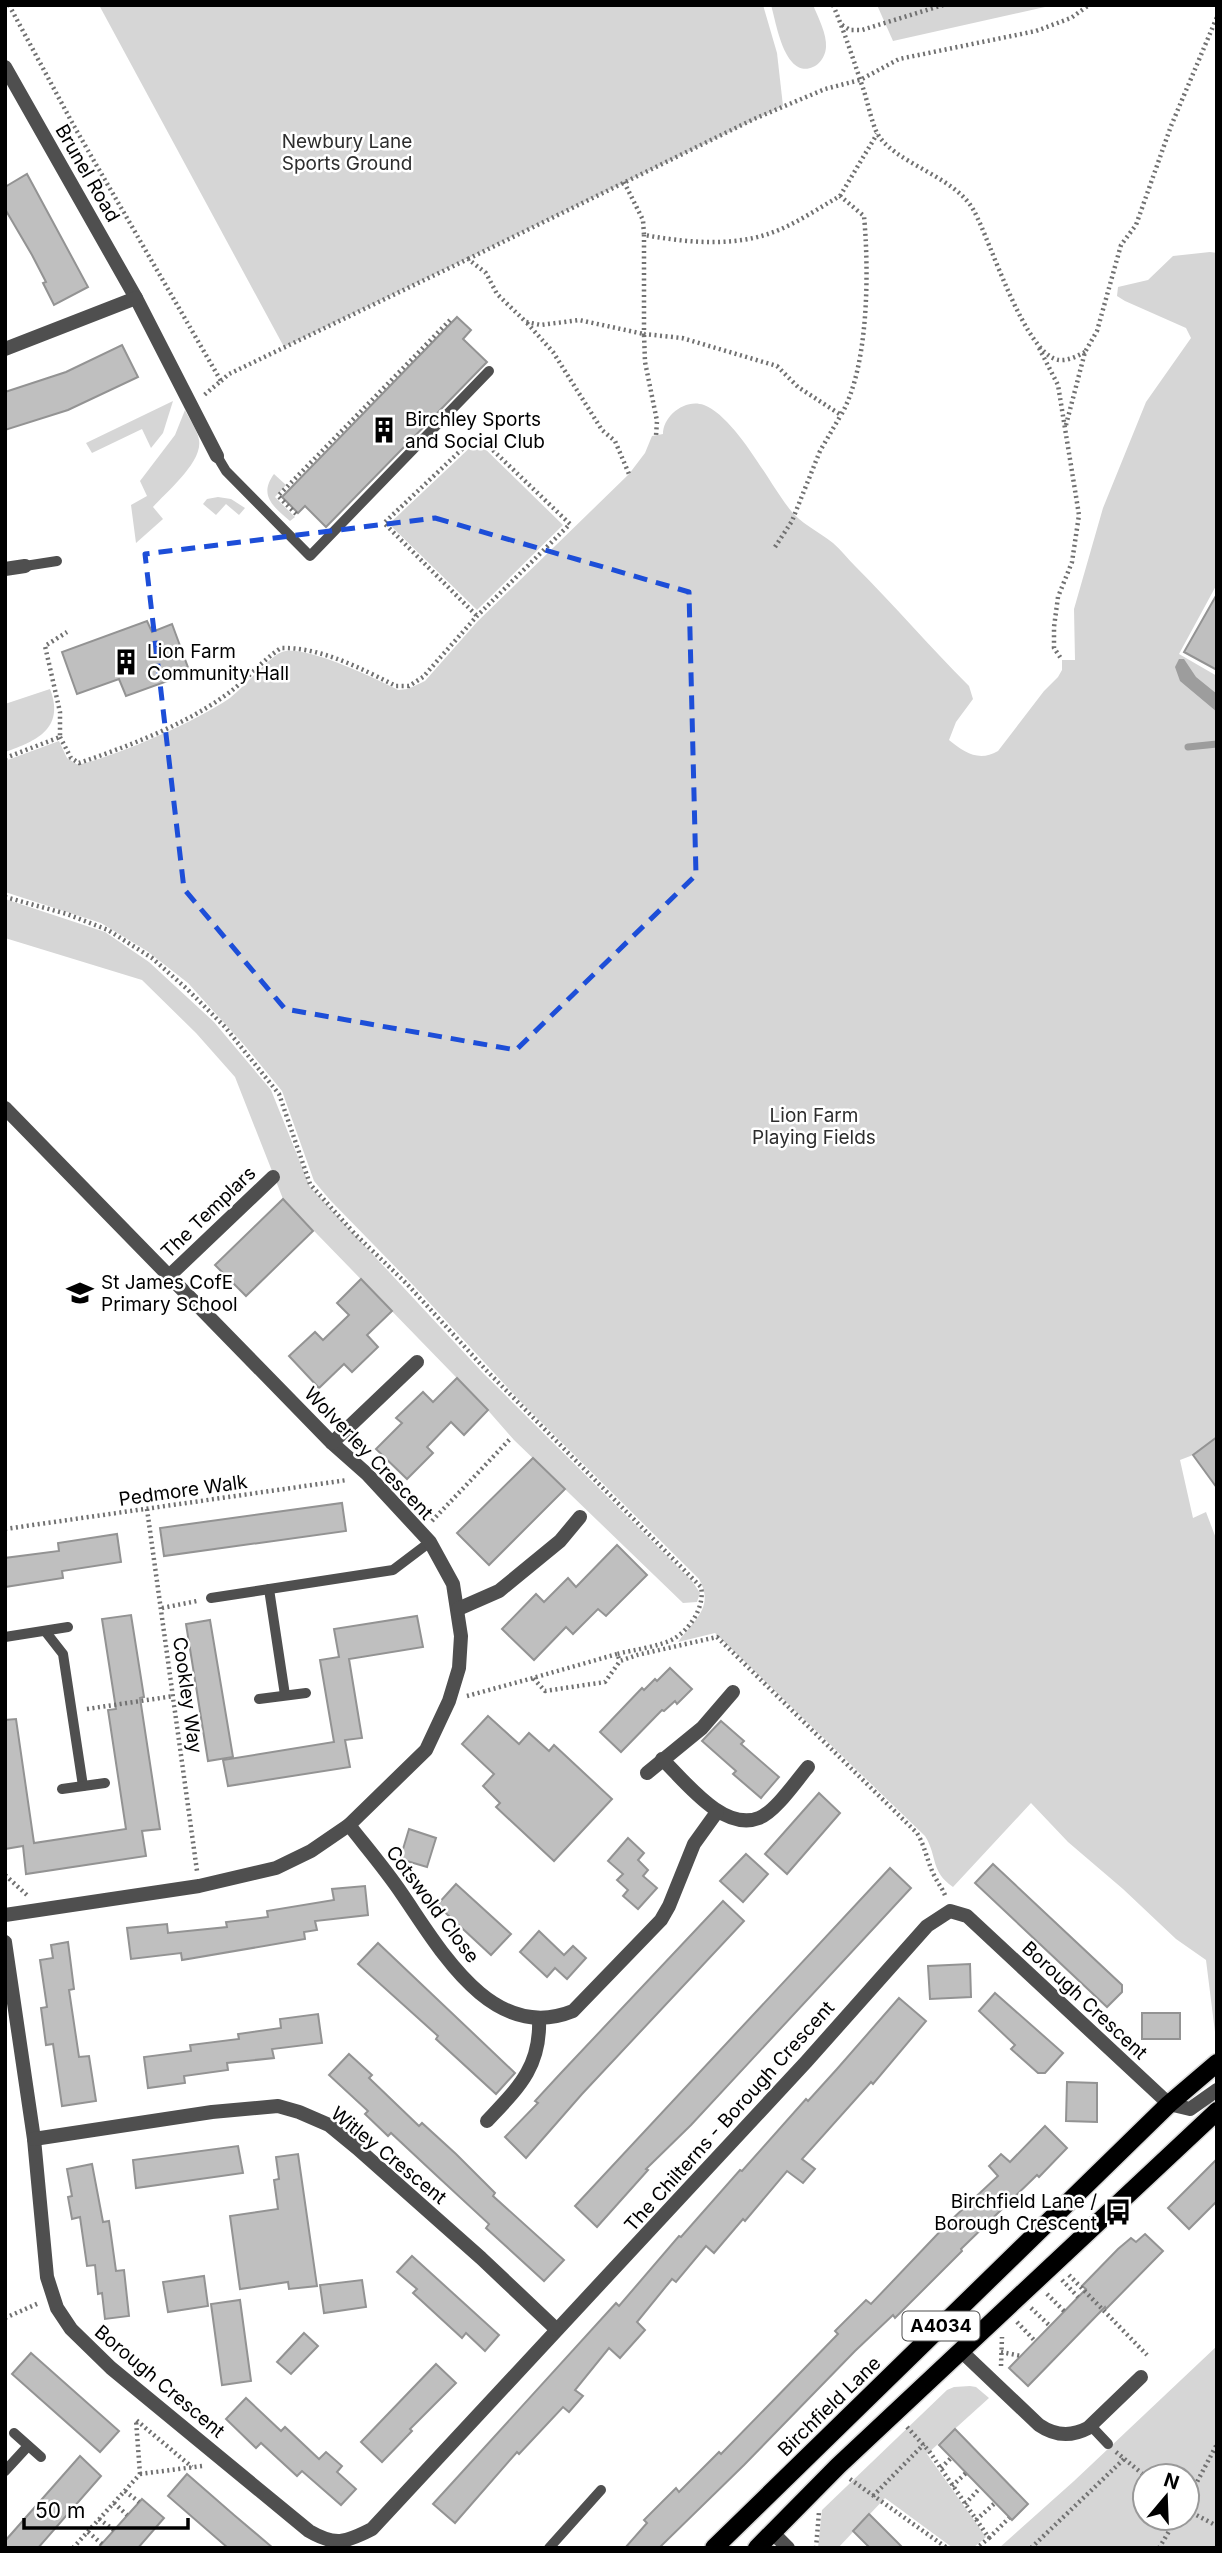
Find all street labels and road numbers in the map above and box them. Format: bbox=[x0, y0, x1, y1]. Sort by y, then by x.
street label: Brunel Road bbox=[50, 120, 125, 226]
street label: The Templars bbox=[156, 1162, 260, 1263]
street label: Wolverley Crescent bbox=[300, 1382, 438, 1524]
street label: Pedmore Walk bbox=[117, 1470, 249, 1511]
street label: Cookley Way bbox=[168, 1635, 207, 1755]
street label: Cotswold Close bbox=[381, 1841, 484, 1967]
street label: Borough Crescent bbox=[1017, 1936, 1152, 2064]
street label: The Chilterns - Borough Crescent bbox=[620, 1996, 839, 2236]
street label: Witley Crescent bbox=[326, 2102, 451, 2209]
road number: A4034 bbox=[902, 2312, 979, 2340]
street label: Borough Crescent bbox=[90, 2320, 229, 2442]
street label: Birchfield Lane bbox=[773, 2352, 886, 2461]

